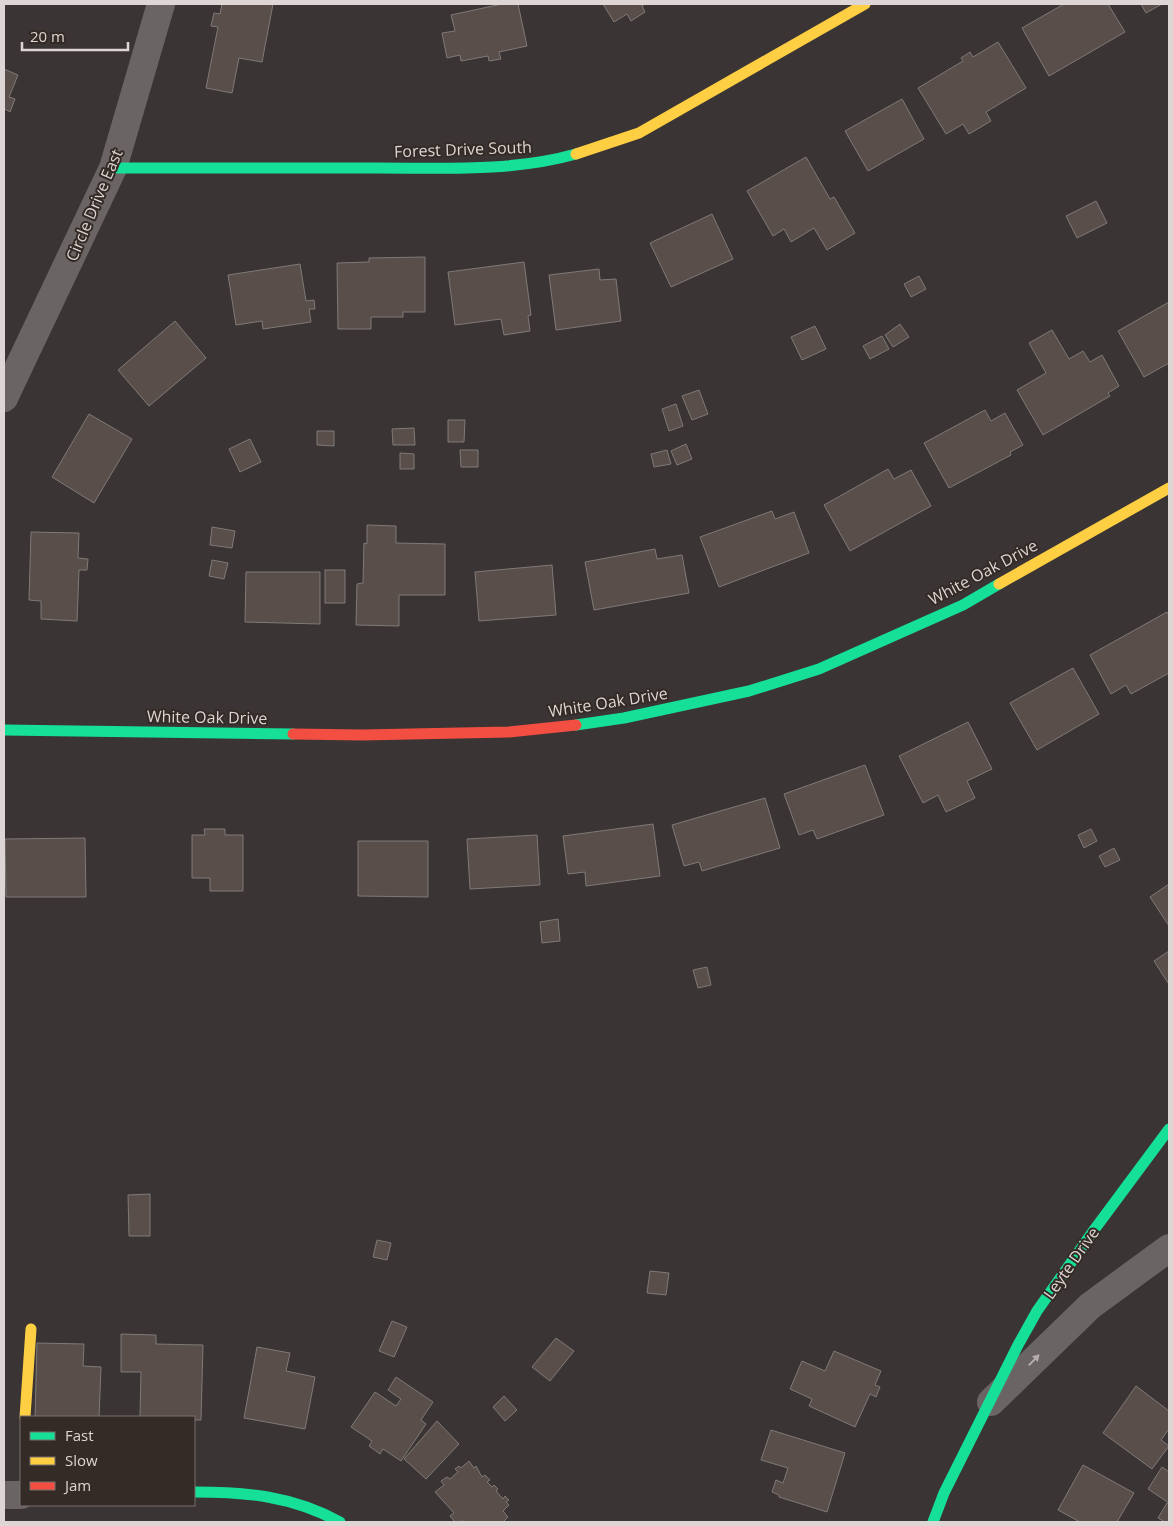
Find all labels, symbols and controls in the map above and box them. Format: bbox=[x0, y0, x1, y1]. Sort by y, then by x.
scale bar bbox=[22, 20, 129, 52]
text: 20 m bbox=[30, 26, 65, 46]
street label: Forest Drive South bbox=[394, 136, 532, 162]
street label: Circle Drive East bbox=[60, 145, 128, 264]
street label: White Oak Drive bbox=[925, 534, 1041, 610]
street label: White Oak Drive bbox=[547, 682, 669, 722]
street label: White Oak Drive bbox=[147, 705, 267, 729]
street label: Leyte Drive bbox=[1038, 1223, 1104, 1303]
one-way arrow bbox=[1028, 1354, 1040, 1366]
legend bbox=[20, 1416, 195, 1506]
text: Fast bbox=[65, 1425, 94, 1445]
text: Slow bbox=[65, 1450, 98, 1470]
text: Jam bbox=[63, 1475, 91, 1495]

